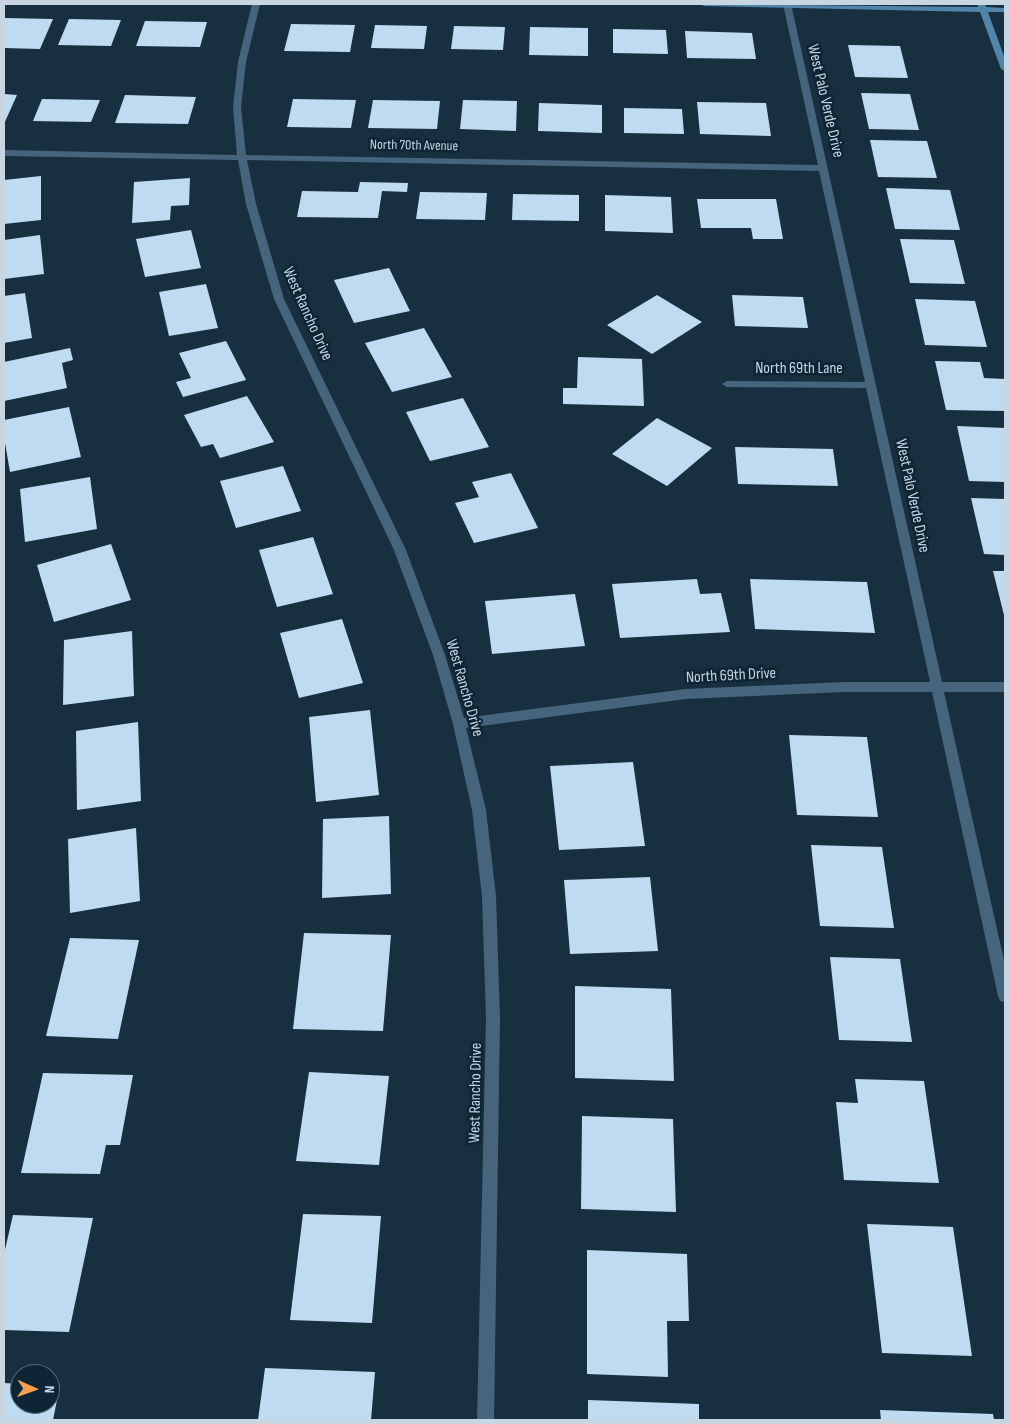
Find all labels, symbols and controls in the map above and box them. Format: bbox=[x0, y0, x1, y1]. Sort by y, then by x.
street label: West Palo Verde Drive bbox=[803, 42, 847, 160]
street label: North 70th Avenue bbox=[370, 137, 458, 155]
street label: West Rancho Drive bbox=[278, 264, 336, 364]
street label: North 69th Lane bbox=[755, 359, 843, 379]
street label: West Palo Verde Drive bbox=[891, 437, 933, 555]
street label: West Rancho Drive bbox=[441, 637, 487, 739]
street label: North 69th Drive bbox=[685, 664, 777, 688]
street label: West Rancho Drive bbox=[466, 1043, 486, 1143]
north arrow bbox=[10, 1364, 60, 1414]
text: N bbox=[41, 1385, 58, 1394]

